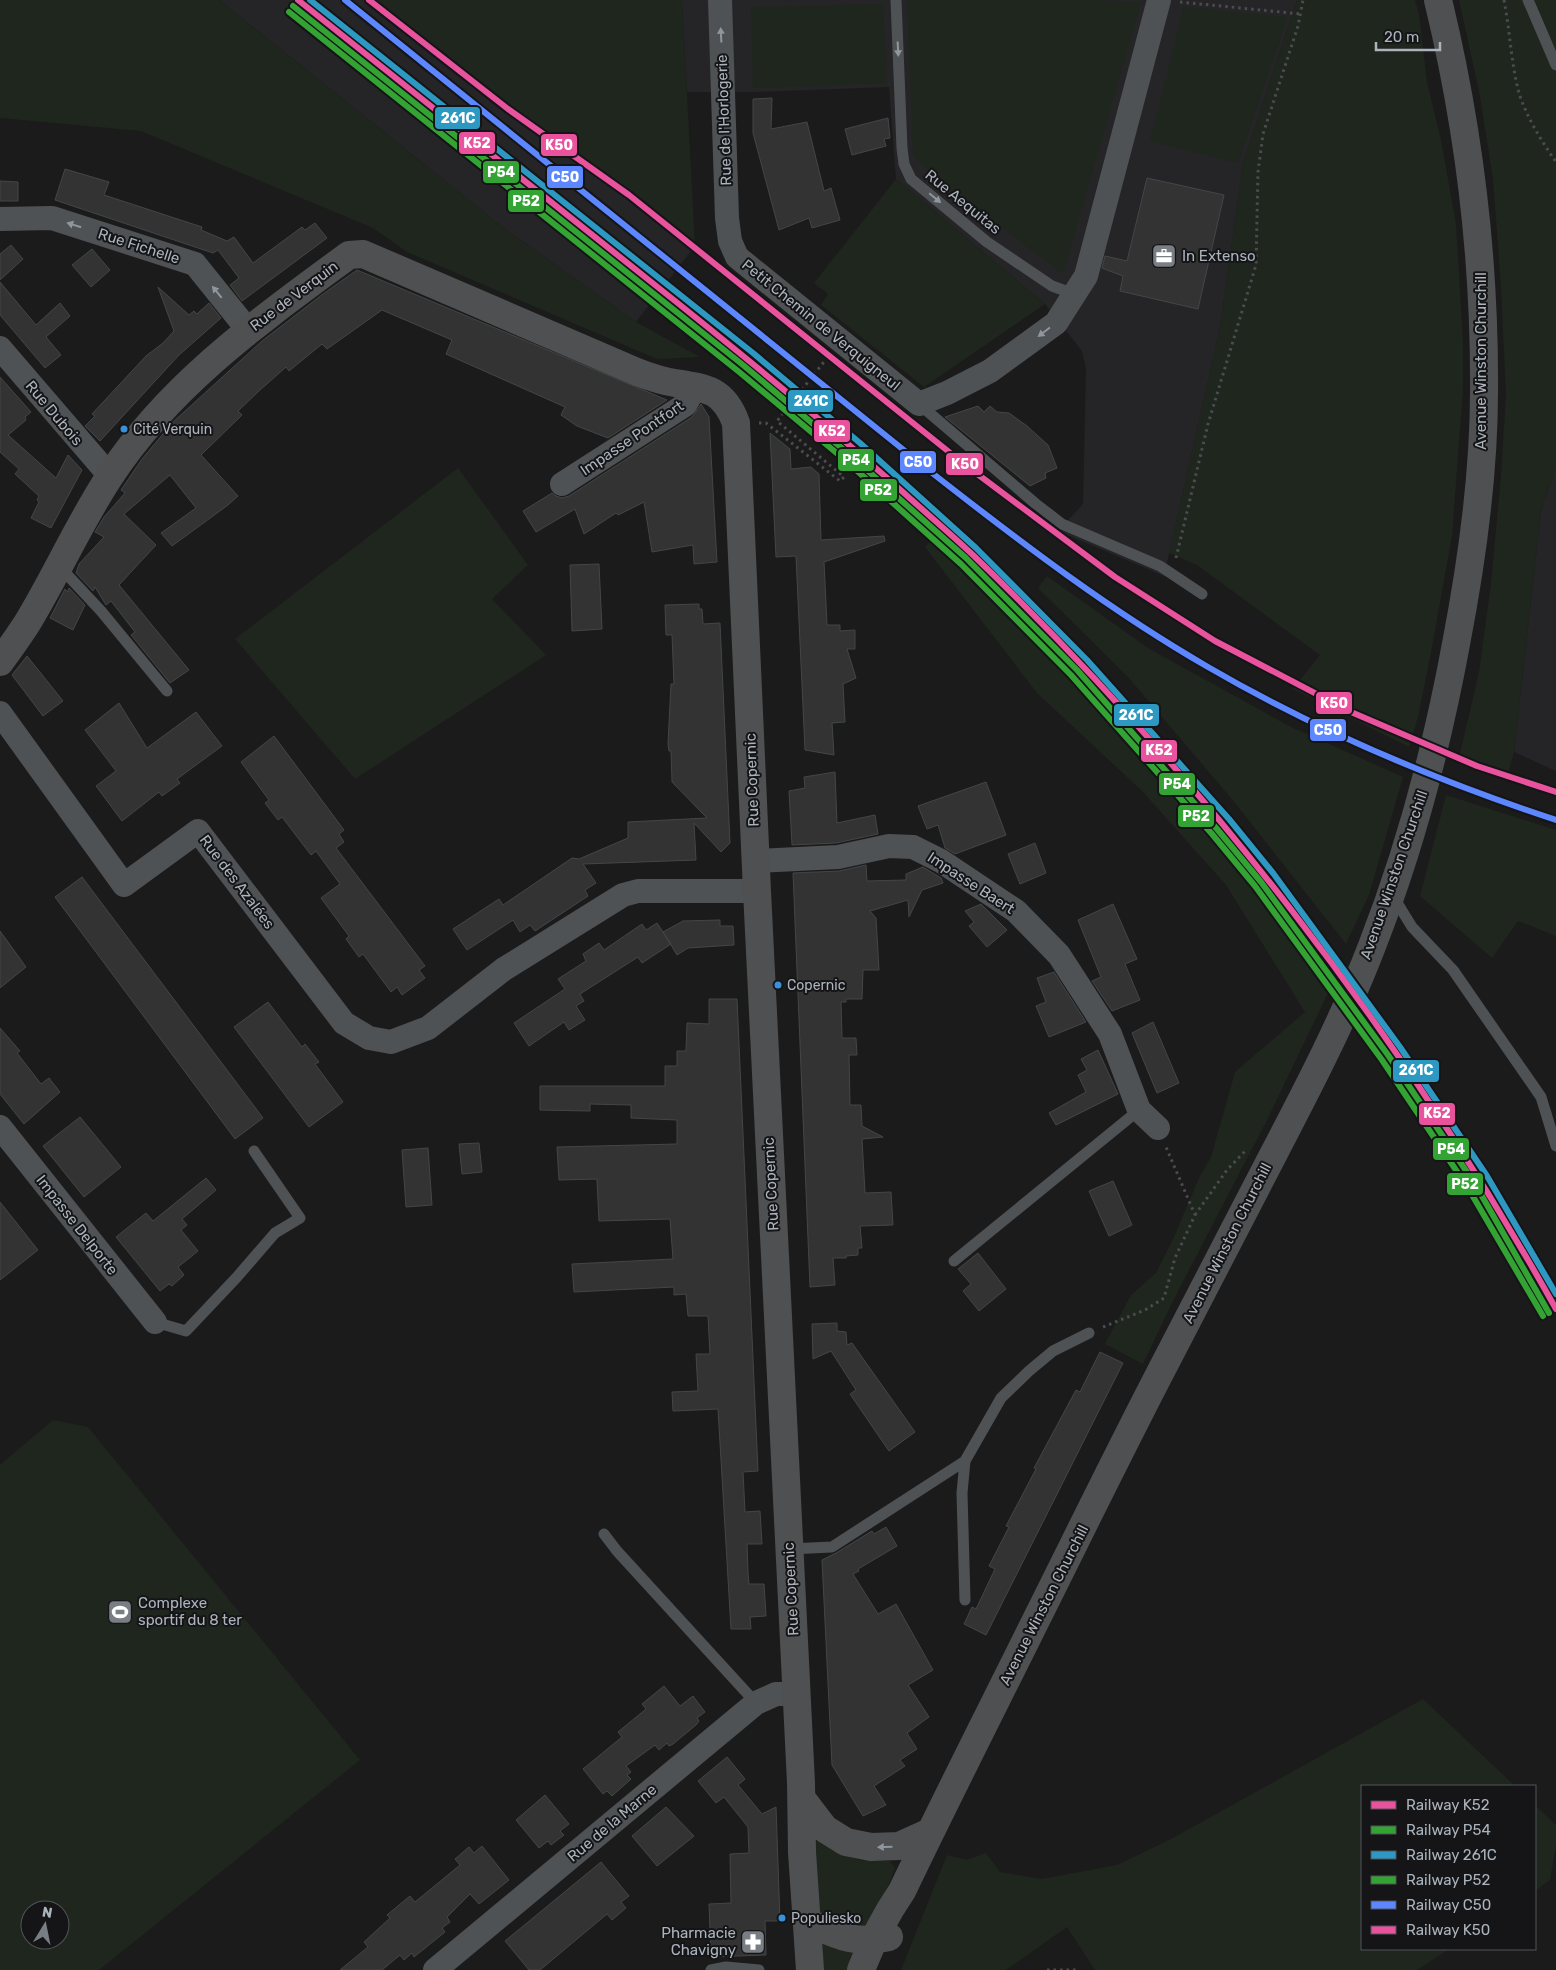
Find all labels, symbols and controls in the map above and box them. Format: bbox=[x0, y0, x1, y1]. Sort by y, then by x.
scale bar bbox=[1376, 20, 1440, 52]
one-way arrow bbox=[717, 26, 725, 42]
text: 20 m bbox=[1384, 28, 1419, 46]
one-way arrow bbox=[895, 41, 903, 57]
street label: Rue de l'Horlogerie bbox=[713, 54, 735, 186]
line badge: 261C bbox=[434, 106, 481, 130]
text: 261C bbox=[441, 110, 476, 127]
line badge: K52 bbox=[458, 131, 496, 155]
line badge: K50 bbox=[540, 133, 578, 157]
text: K52 bbox=[463, 135, 491, 152]
text: K50 bbox=[545, 137, 573, 154]
line badge: P54 bbox=[482, 160, 520, 184]
text: P54 bbox=[487, 164, 515, 181]
line badge: C50 bbox=[546, 165, 584, 189]
street label: Rue Aequitas bbox=[921, 166, 1005, 238]
text: C50 bbox=[551, 169, 579, 186]
line badge: P52 bbox=[507, 189, 545, 213]
text: P52 bbox=[512, 193, 540, 210]
one-way arrow bbox=[928, 193, 941, 204]
one-way arrow bbox=[67, 221, 82, 228]
street label: Rue Fichelle bbox=[96, 224, 182, 268]
office icon: In Extenso bbox=[1151, 243, 1177, 269]
place label: In Extenso bbox=[1182, 247, 1256, 265]
street label: Petit Chemin de Verquigneul bbox=[738, 256, 904, 394]
street label: Rue de Verquin bbox=[247, 257, 341, 335]
street label: Avenue Winston Churchill bbox=[1472, 272, 1490, 450]
one-way arrow bbox=[212, 286, 223, 299]
one-way arrow bbox=[1038, 326, 1051, 337]
street label: Rue Dubois bbox=[22, 377, 87, 449]
line badge: 261C bbox=[787, 389, 834, 413]
text: 261C bbox=[794, 393, 829, 410]
street label: Impasse Pontfort bbox=[577, 397, 687, 479]
line badge: K52 bbox=[813, 419, 851, 443]
place label: Cité Verquin bbox=[133, 421, 212, 438]
text: K52 bbox=[818, 423, 846, 440]
marker: Cité Verquin bbox=[119, 424, 129, 434]
line badge: P54 bbox=[837, 448, 875, 472]
line badge: C50 bbox=[899, 450, 937, 474]
text: P54 bbox=[842, 452, 870, 469]
line badge: K50 bbox=[945, 452, 984, 476]
text: C50 bbox=[904, 454, 932, 471]
text: K50 bbox=[951, 456, 979, 473]
line badge: P52 bbox=[859, 478, 898, 502]
text: P52 bbox=[864, 482, 892, 499]
line badge: K50 bbox=[1315, 691, 1353, 715]
text: K50 bbox=[1320, 695, 1348, 712]
line badge: 261C bbox=[1113, 703, 1160, 727]
text: 261C bbox=[1119, 707, 1154, 724]
line badge: C50 bbox=[1309, 718, 1347, 742]
text: C50 bbox=[1314, 722, 1342, 739]
street label: Rue Copernic bbox=[741, 733, 763, 827]
line badge: K52 bbox=[1140, 739, 1178, 763]
text: K52 bbox=[1145, 742, 1173, 759]
line badge: P54 bbox=[1158, 772, 1196, 796]
text: P54 bbox=[1163, 776, 1191, 793]
street label: Avenue Winston Churchill bbox=[1357, 788, 1431, 962]
line badge: P52 bbox=[1177, 804, 1215, 828]
text: P52 bbox=[1182, 808, 1210, 825]
street label: Rue des Azalées bbox=[196, 831, 278, 933]
street label: Impasse Baert bbox=[924, 848, 1018, 918]
place label: Copernic bbox=[787, 977, 846, 994]
marker: Copernic bbox=[773, 980, 783, 990]
line badge: 261C bbox=[1392, 1059, 1440, 1083]
text: 261C bbox=[1399, 1062, 1434, 1079]
line badge: K52 bbox=[1418, 1102, 1456, 1126]
text: K52 bbox=[1423, 1105, 1451, 1122]
street label: Rue Copernic bbox=[760, 1137, 782, 1231]
line badge: P54 bbox=[1432, 1137, 1470, 1161]
text: P54 bbox=[1437, 1141, 1465, 1158]
street label: Avenue Winston Churchill bbox=[1179, 1160, 1275, 1326]
street label: Impasse Delporte bbox=[32, 1171, 122, 1279]
line badge: P52 bbox=[1446, 1172, 1484, 1196]
text: P52 bbox=[1451, 1176, 1479, 1193]
street label: Avenue Winston Churchill bbox=[996, 1522, 1092, 1688]
street label: Rue Copernic bbox=[780, 1542, 802, 1636]
place label: Complexe sportif du 8 ter bbox=[138, 1594, 242, 1629]
sports icon: Complexe sportif du 8 ter bbox=[107, 1599, 133, 1625]
street label: Rue de la Marne bbox=[564, 1780, 660, 1866]
legend bbox=[1361, 1785, 1536, 1950]
text: Railway K52 bbox=[1406, 1796, 1490, 1814]
text: Railway P54 bbox=[1406, 1821, 1491, 1839]
one-way arrow bbox=[877, 1843, 893, 1851]
text: Railway 261C bbox=[1406, 1846, 1497, 1864]
text: Railway P52 bbox=[1406, 1871, 1490, 1889]
text: Railway C50 bbox=[1406, 1896, 1491, 1914]
north arrow bbox=[20, 1900, 70, 1950]
text: N bbox=[41, 1903, 54, 1922]
place label: Populiesko bbox=[791, 1910, 861, 1927]
marker: Populiesko bbox=[777, 1913, 787, 1923]
text: Railway K50 bbox=[1406, 1921, 1490, 1939]
place label: Pharmacie Chavigny bbox=[661, 1924, 736, 1959]
pharmacy icon: Pharmacie Chavigny bbox=[740, 1929, 766, 1955]

